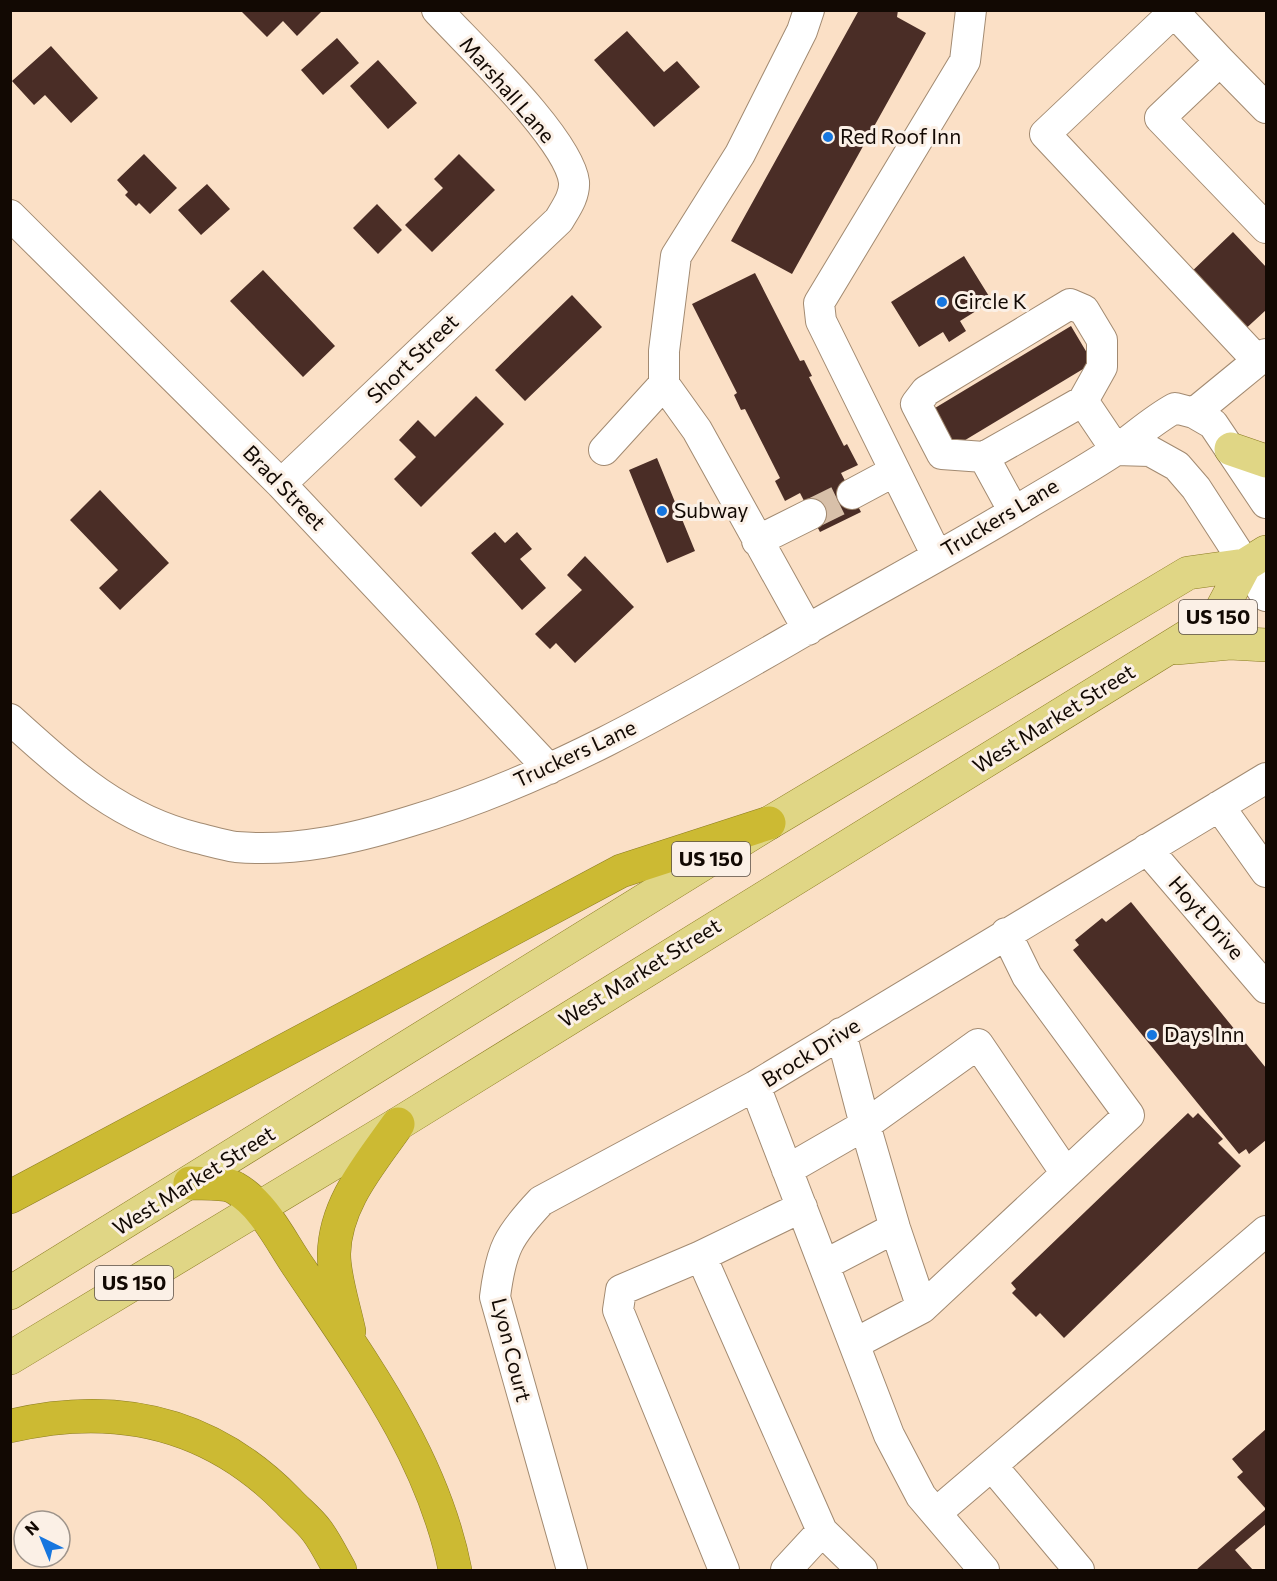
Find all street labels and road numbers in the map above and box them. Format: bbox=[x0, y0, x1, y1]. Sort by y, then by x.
street label: Marshall Lane bbox=[455, 31, 561, 147]
street label: Short Street bbox=[361, 308, 463, 408]
street label: Brad Street bbox=[238, 439, 332, 535]
street label: Truckers Lane bbox=[936, 472, 1062, 561]
road number: US 150 bbox=[1179, 600, 1257, 634]
street label: West Market Street bbox=[968, 658, 1139, 778]
street label: Truckers Lane bbox=[509, 713, 639, 792]
road number: US 150 bbox=[672, 842, 750, 876]
street label: Hoyt Drive bbox=[1164, 870, 1250, 964]
street label: West Market Street bbox=[554, 912, 725, 1032]
street label: Brock Drive bbox=[757, 1012, 864, 1092]
street label: West Market Street bbox=[108, 1120, 279, 1240]
road number: US 150 bbox=[95, 1266, 173, 1300]
street label: Lyon Court bbox=[487, 1295, 537, 1404]

